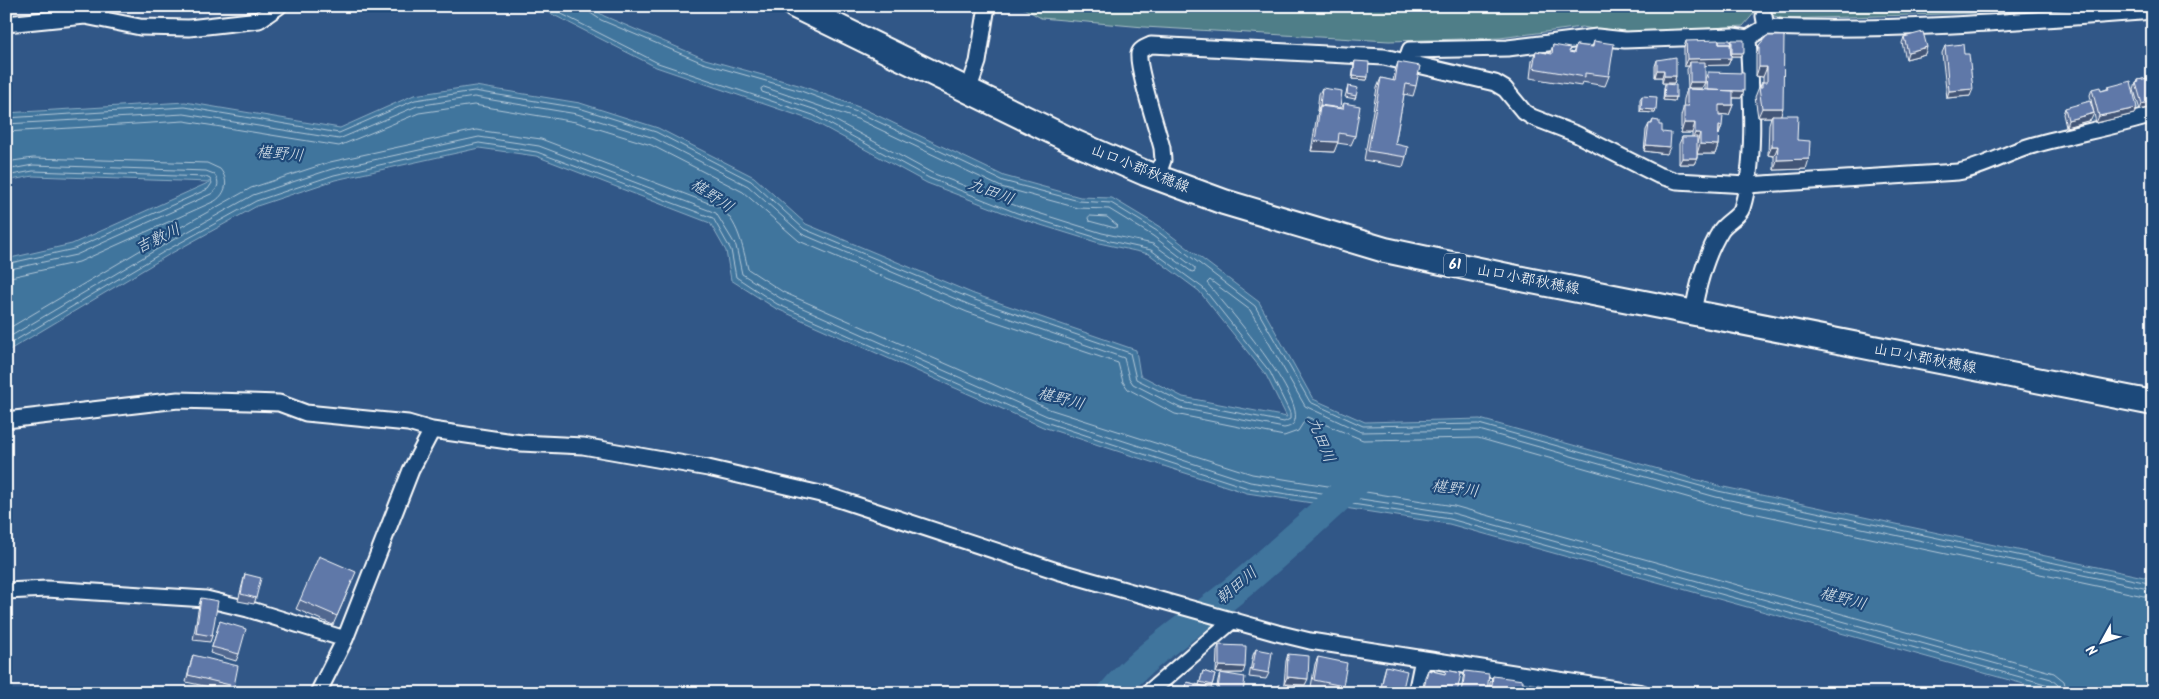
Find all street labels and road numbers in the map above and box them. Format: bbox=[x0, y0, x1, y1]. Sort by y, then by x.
street label: 山口小郡秋穂線 bbox=[1087, 138, 1193, 200]
road number: 61 bbox=[1444, 254, 1466, 276]
street label: 山口小郡秋穂線 bbox=[1474, 258, 1582, 302]
street label: 山口小郡秋穂線 bbox=[1871, 337, 1979, 381]

